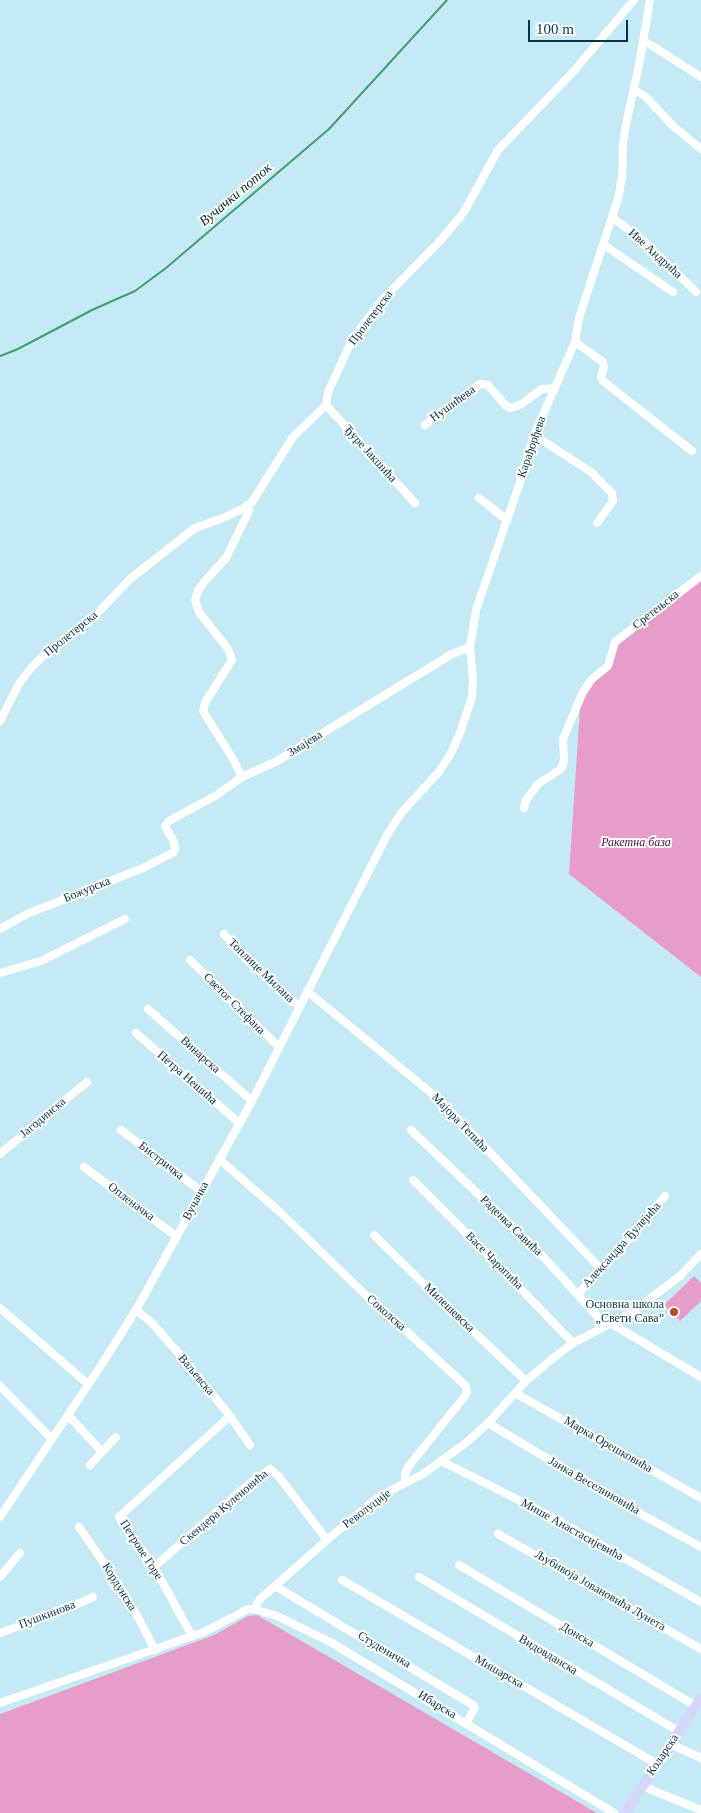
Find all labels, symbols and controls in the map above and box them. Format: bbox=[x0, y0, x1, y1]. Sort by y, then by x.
scale bar bbox=[531, 10, 631, 42]
text: 100 m bbox=[536, 21, 574, 37]
water label: Вучачки поток bbox=[196, 160, 276, 230]
street label: Иве Андрића bbox=[625, 226, 685, 282]
street label: Пролетерска bbox=[346, 288, 396, 348]
street label: Нушићева bbox=[428, 383, 478, 425]
street label: Карађорђева bbox=[515, 414, 549, 480]
street label: Ђуре Јакшића bbox=[341, 422, 399, 486]
street label: Сретењска bbox=[630, 587, 682, 633]
street label: Пролетерска bbox=[41, 608, 101, 660]
street label: Змајева bbox=[285, 728, 325, 760]
park label: Ракетна база bbox=[601, 836, 671, 850]
street label: Божурска bbox=[62, 874, 112, 906]
street label: Топлице Милана bbox=[225, 936, 297, 1006]
street label: Светог Стефана bbox=[200, 970, 268, 1038]
street label: Винарска bbox=[177, 1033, 223, 1077]
street label: Петра Нешића bbox=[154, 1048, 220, 1108]
street label: Мајора Тепића bbox=[428, 1091, 492, 1155]
street label: Јагодинска bbox=[17, 1095, 69, 1141]
street label: Бистричка bbox=[136, 1139, 186, 1183]
street label: Вучачка bbox=[180, 1179, 212, 1223]
street label: Опленачка bbox=[105, 1180, 157, 1224]
street label: Раденка Савића bbox=[477, 1193, 545, 1259]
street label: Александра Ђулејића bbox=[580, 1199, 664, 1291]
street label: Васе Чарапића bbox=[462, 1229, 526, 1293]
street label: Милешевска bbox=[421, 1280, 477, 1336]
street label: Соколска bbox=[363, 1292, 409, 1334]
place label: Основна школа „Свети Сава” bbox=[586, 1298, 664, 1326]
marker: Основна школа „Свети Сава” bbox=[668, 1306, 680, 1318]
street label: Ваљевска bbox=[175, 1351, 217, 1399]
street label: Марка Орешковића bbox=[561, 1414, 655, 1476]
street label: Јанка Веселиновића bbox=[546, 1454, 642, 1518]
street label: Скендера Куленовића bbox=[177, 1467, 271, 1549]
street label: Револуције bbox=[340, 1486, 394, 1532]
street label: Мише Анастасијевића bbox=[518, 1496, 626, 1564]
street label: Петрове Горе bbox=[116, 1517, 166, 1583]
street label: Љубивоја Јовановића Лунета bbox=[532, 1548, 668, 1634]
street label: Кордунска bbox=[99, 1560, 139, 1614]
street label: Пушкинова bbox=[17, 1598, 77, 1632]
street label: Донска bbox=[557, 1619, 597, 1651]
street label: Студеничка bbox=[355, 1629, 413, 1671]
street label: Видовданска bbox=[516, 1632, 580, 1678]
street label: Мишарска bbox=[472, 1652, 526, 1692]
street label: Ибарска bbox=[415, 1688, 459, 1722]
street label: Коларска bbox=[644, 1732, 682, 1778]

